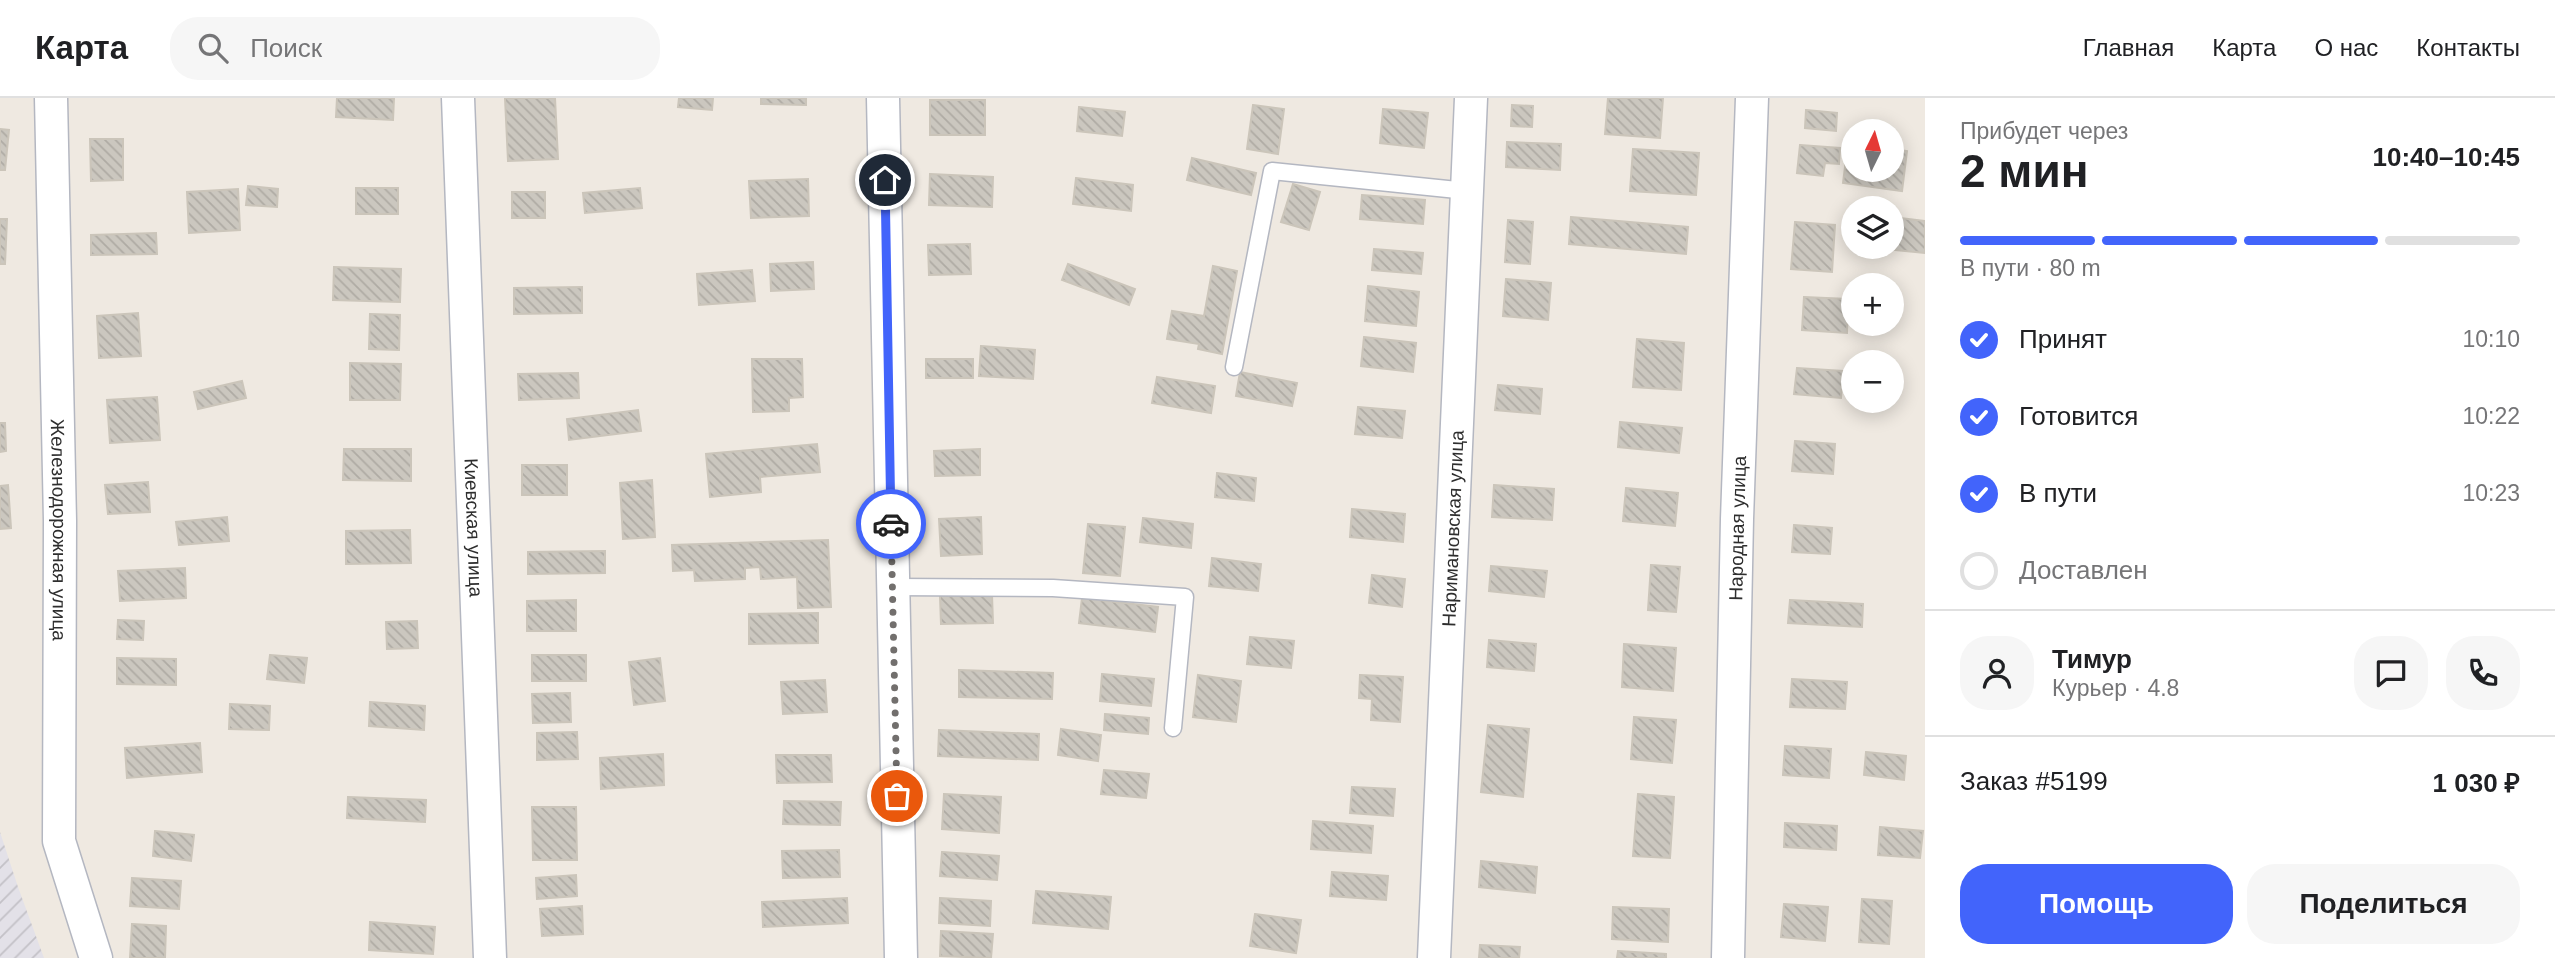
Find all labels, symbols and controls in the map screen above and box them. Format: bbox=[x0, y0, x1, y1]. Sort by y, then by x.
search box bbox=[170, 17, 660, 80]
text: Карта bbox=[35, 29, 128, 66]
icon: search bbox=[194, 29, 232, 67]
text: Поиск bbox=[250, 33, 322, 63]
text: Главная bbox=[2083, 34, 2174, 61]
text: Карта bbox=[2212, 34, 2276, 61]
text: О нас bbox=[2314, 34, 2378, 61]
text: Контакты bbox=[2416, 34, 2520, 61]
text: Прибудет через bbox=[1960, 118, 2128, 144]
north arrow bbox=[1841, 119, 1904, 182]
map controls bbox=[1841, 119, 1904, 413]
text: 10:40–10:45 bbox=[2373, 142, 2520, 172]
text: 2 мин bbox=[1960, 145, 2088, 197]
pin bbox=[855, 150, 915, 210]
icon: home bbox=[866, 161, 904, 199]
button: layers bbox=[1841, 196, 1904, 259]
text: В пути · 80 m bbox=[1960, 255, 2101, 281]
button: + bbox=[1841, 273, 1904, 336]
icon: check bbox=[1960, 321, 1998, 359]
text: Принят bbox=[2019, 324, 2107, 354]
text: 10:10 bbox=[2462, 326, 2520, 352]
button: − bbox=[1841, 350, 1904, 413]
icon: check bbox=[1960, 398, 1998, 436]
text: Готовится bbox=[2019, 401, 2138, 431]
text: 10:22 bbox=[2462, 403, 2520, 429]
street label: Железнодорожная улица bbox=[47, 419, 71, 641]
street label: Наримановская улица bbox=[1438, 429, 1467, 627]
street label: Народная улица bbox=[1725, 455, 1750, 601]
street label: Киевская улица bbox=[461, 458, 487, 598]
icon: check bbox=[1960, 475, 1998, 513]
text: В пути bbox=[2019, 478, 2097, 508]
text: 10:23 bbox=[2462, 480, 2520, 506]
courier bbox=[856, 489, 926, 559]
icon: car bbox=[872, 505, 910, 543]
text: Доставлен bbox=[2019, 555, 2148, 585]
button: person bbox=[1960, 636, 2034, 710]
button: chat bbox=[2354, 636, 2428, 710]
button: phone bbox=[2446, 636, 2520, 710]
text: Тимур bbox=[2052, 644, 2132, 674]
text: Курьер · 4.8 bbox=[2052, 675, 2179, 701]
pin bbox=[867, 766, 927, 826]
text: Заказ #5199 bbox=[1960, 766, 2108, 796]
text: 1 030 ₽ bbox=[2433, 768, 2520, 798]
icon: bag bbox=[878, 777, 916, 815]
button: Помощь bbox=[1960, 864, 2233, 944]
button: Поделиться bbox=[2247, 864, 2520, 944]

